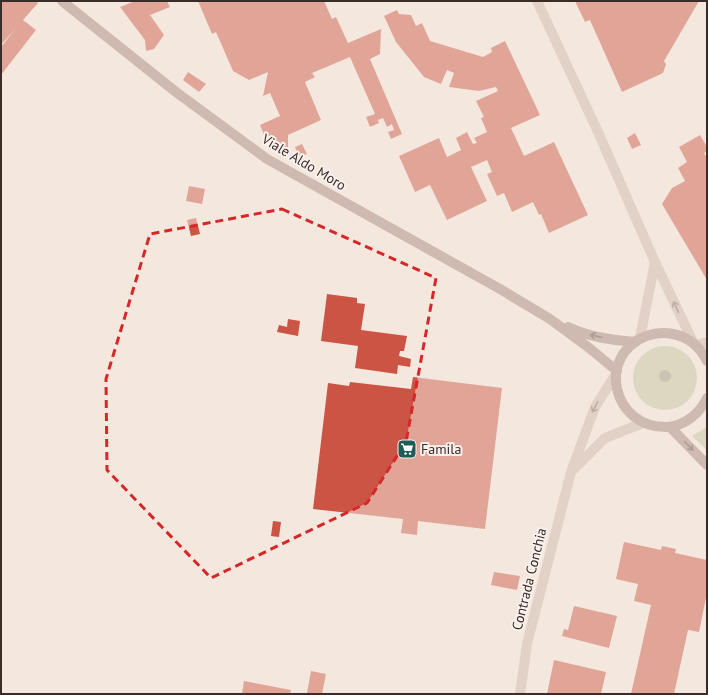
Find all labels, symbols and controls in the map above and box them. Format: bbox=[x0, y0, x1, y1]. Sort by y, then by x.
street label: Viale Aldo Moro bbox=[258, 129, 349, 194]
one-way arrow bbox=[672, 301, 679, 313]
one-way arrow bbox=[590, 332, 603, 340]
one-way arrow bbox=[591, 401, 599, 413]
supermarket icon: Famila bbox=[396, 438, 418, 460]
place label: Famila bbox=[421, 440, 461, 458]
one-way arrow bbox=[684, 441, 693, 451]
street label: Contrada Conchia bbox=[508, 526, 550, 632]

